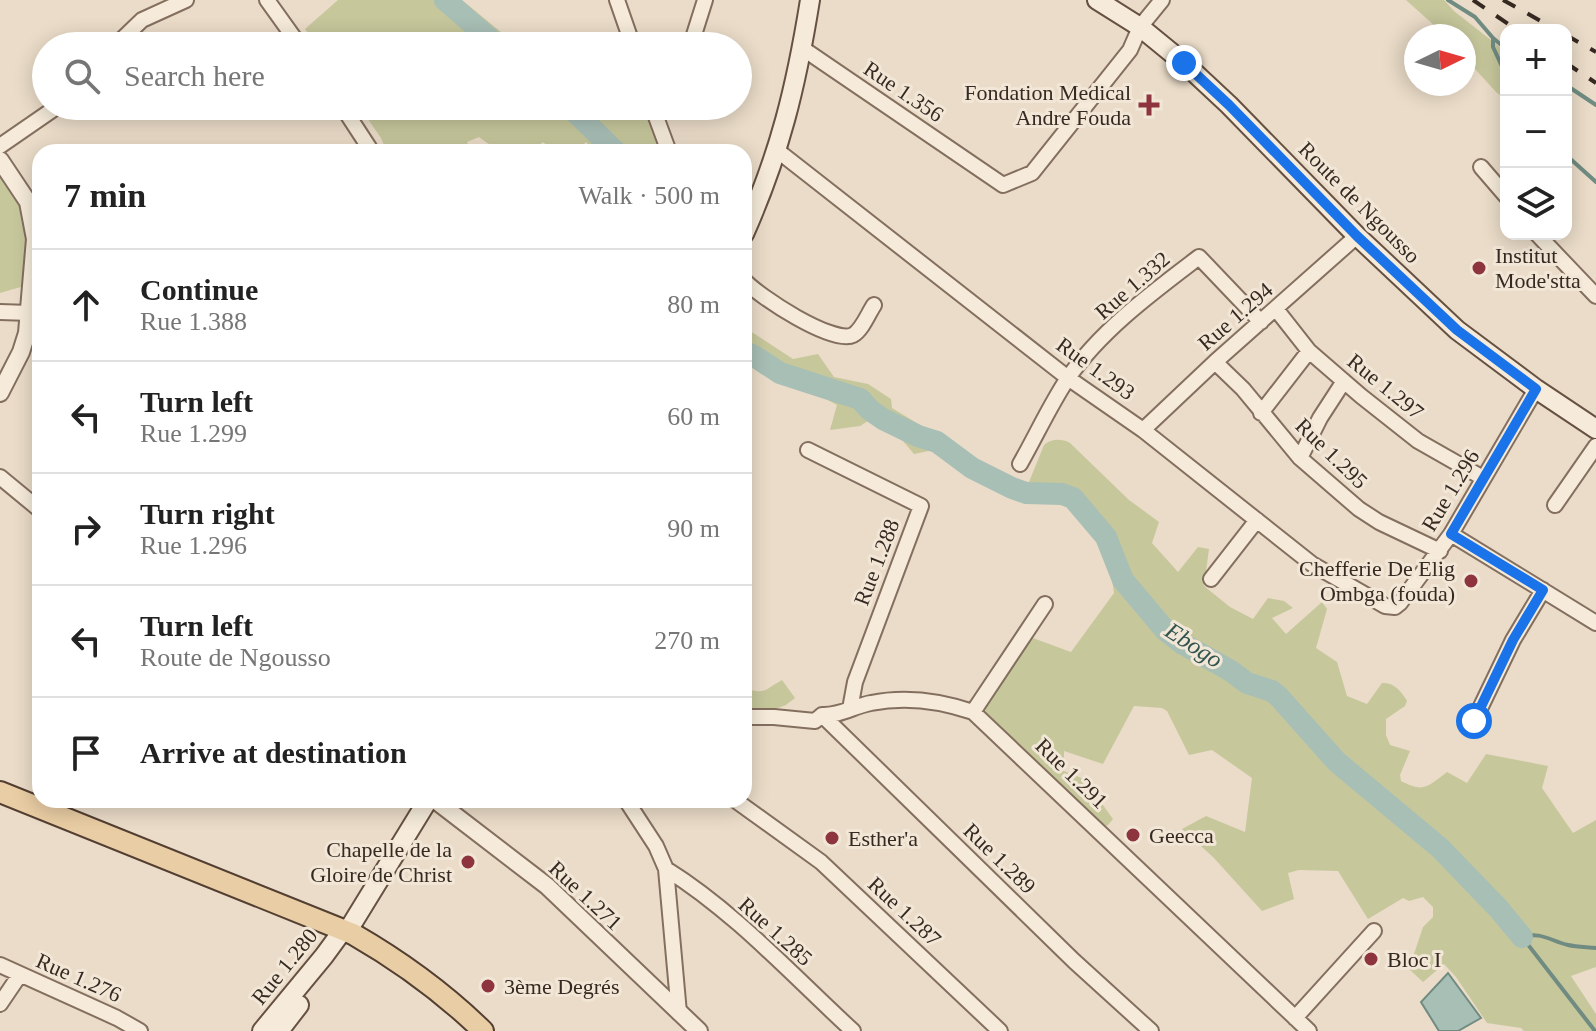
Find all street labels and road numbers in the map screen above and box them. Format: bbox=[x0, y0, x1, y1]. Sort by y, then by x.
street label: Rue 1.356 bbox=[859, 56, 948, 127]
street label: Route de Ngousso bbox=[1294, 136, 1426, 268]
street label: Rue 1.332 bbox=[1090, 246, 1175, 324]
street label: Rue 1.294 bbox=[1193, 277, 1278, 355]
street label: Rue 1.293 bbox=[1052, 332, 1140, 405]
street label: Rue 1.297 bbox=[1343, 348, 1429, 425]
street label: Rue 1.295 bbox=[1290, 413, 1373, 494]
street label: Rue 1.296 bbox=[1416, 445, 1484, 535]
street label: Rue 1.288 bbox=[849, 515, 904, 609]
street label: Rue 1.291 bbox=[1030, 733, 1113, 814]
street label: Rue 1.289 bbox=[958, 818, 1041, 899]
street label: Rue 1.271 bbox=[544, 855, 627, 935]
street label: Rue 1.287 bbox=[863, 871, 946, 951]
street label: Rue 1.285 bbox=[734, 892, 818, 971]
street label: Rue 1.280 bbox=[246, 923, 323, 1009]
street label: Rue 1.276 bbox=[32, 948, 125, 1007]

